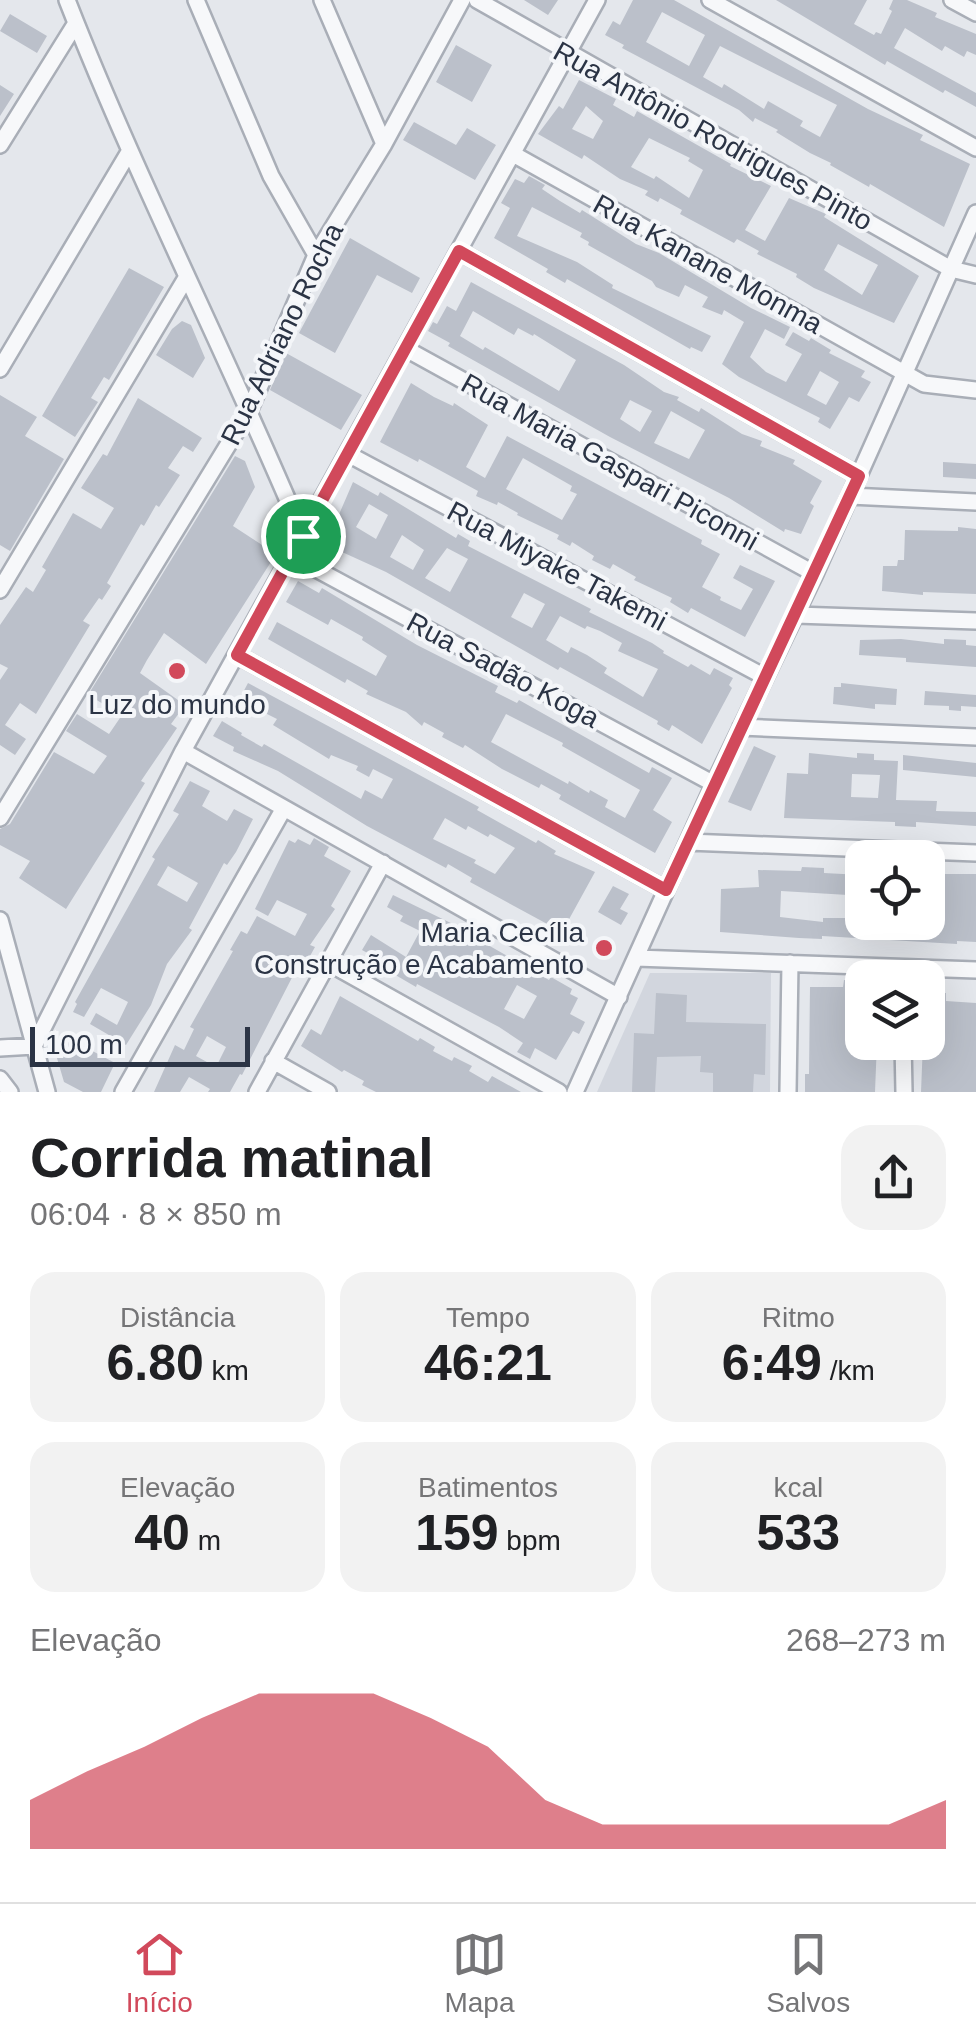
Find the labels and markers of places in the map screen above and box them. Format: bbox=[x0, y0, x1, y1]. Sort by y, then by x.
pin bbox=[261, 494, 346, 579]
marker: Luz do mundo bbox=[166, 660, 188, 682]
place label: Luz do mundo bbox=[88, 689, 266, 720]
place label: Maria Cecília Construção e Acabamento bbox=[254, 917, 584, 980]
marker: Maria Cecília Construção e Acabamento bbox=[593, 937, 615, 959]

